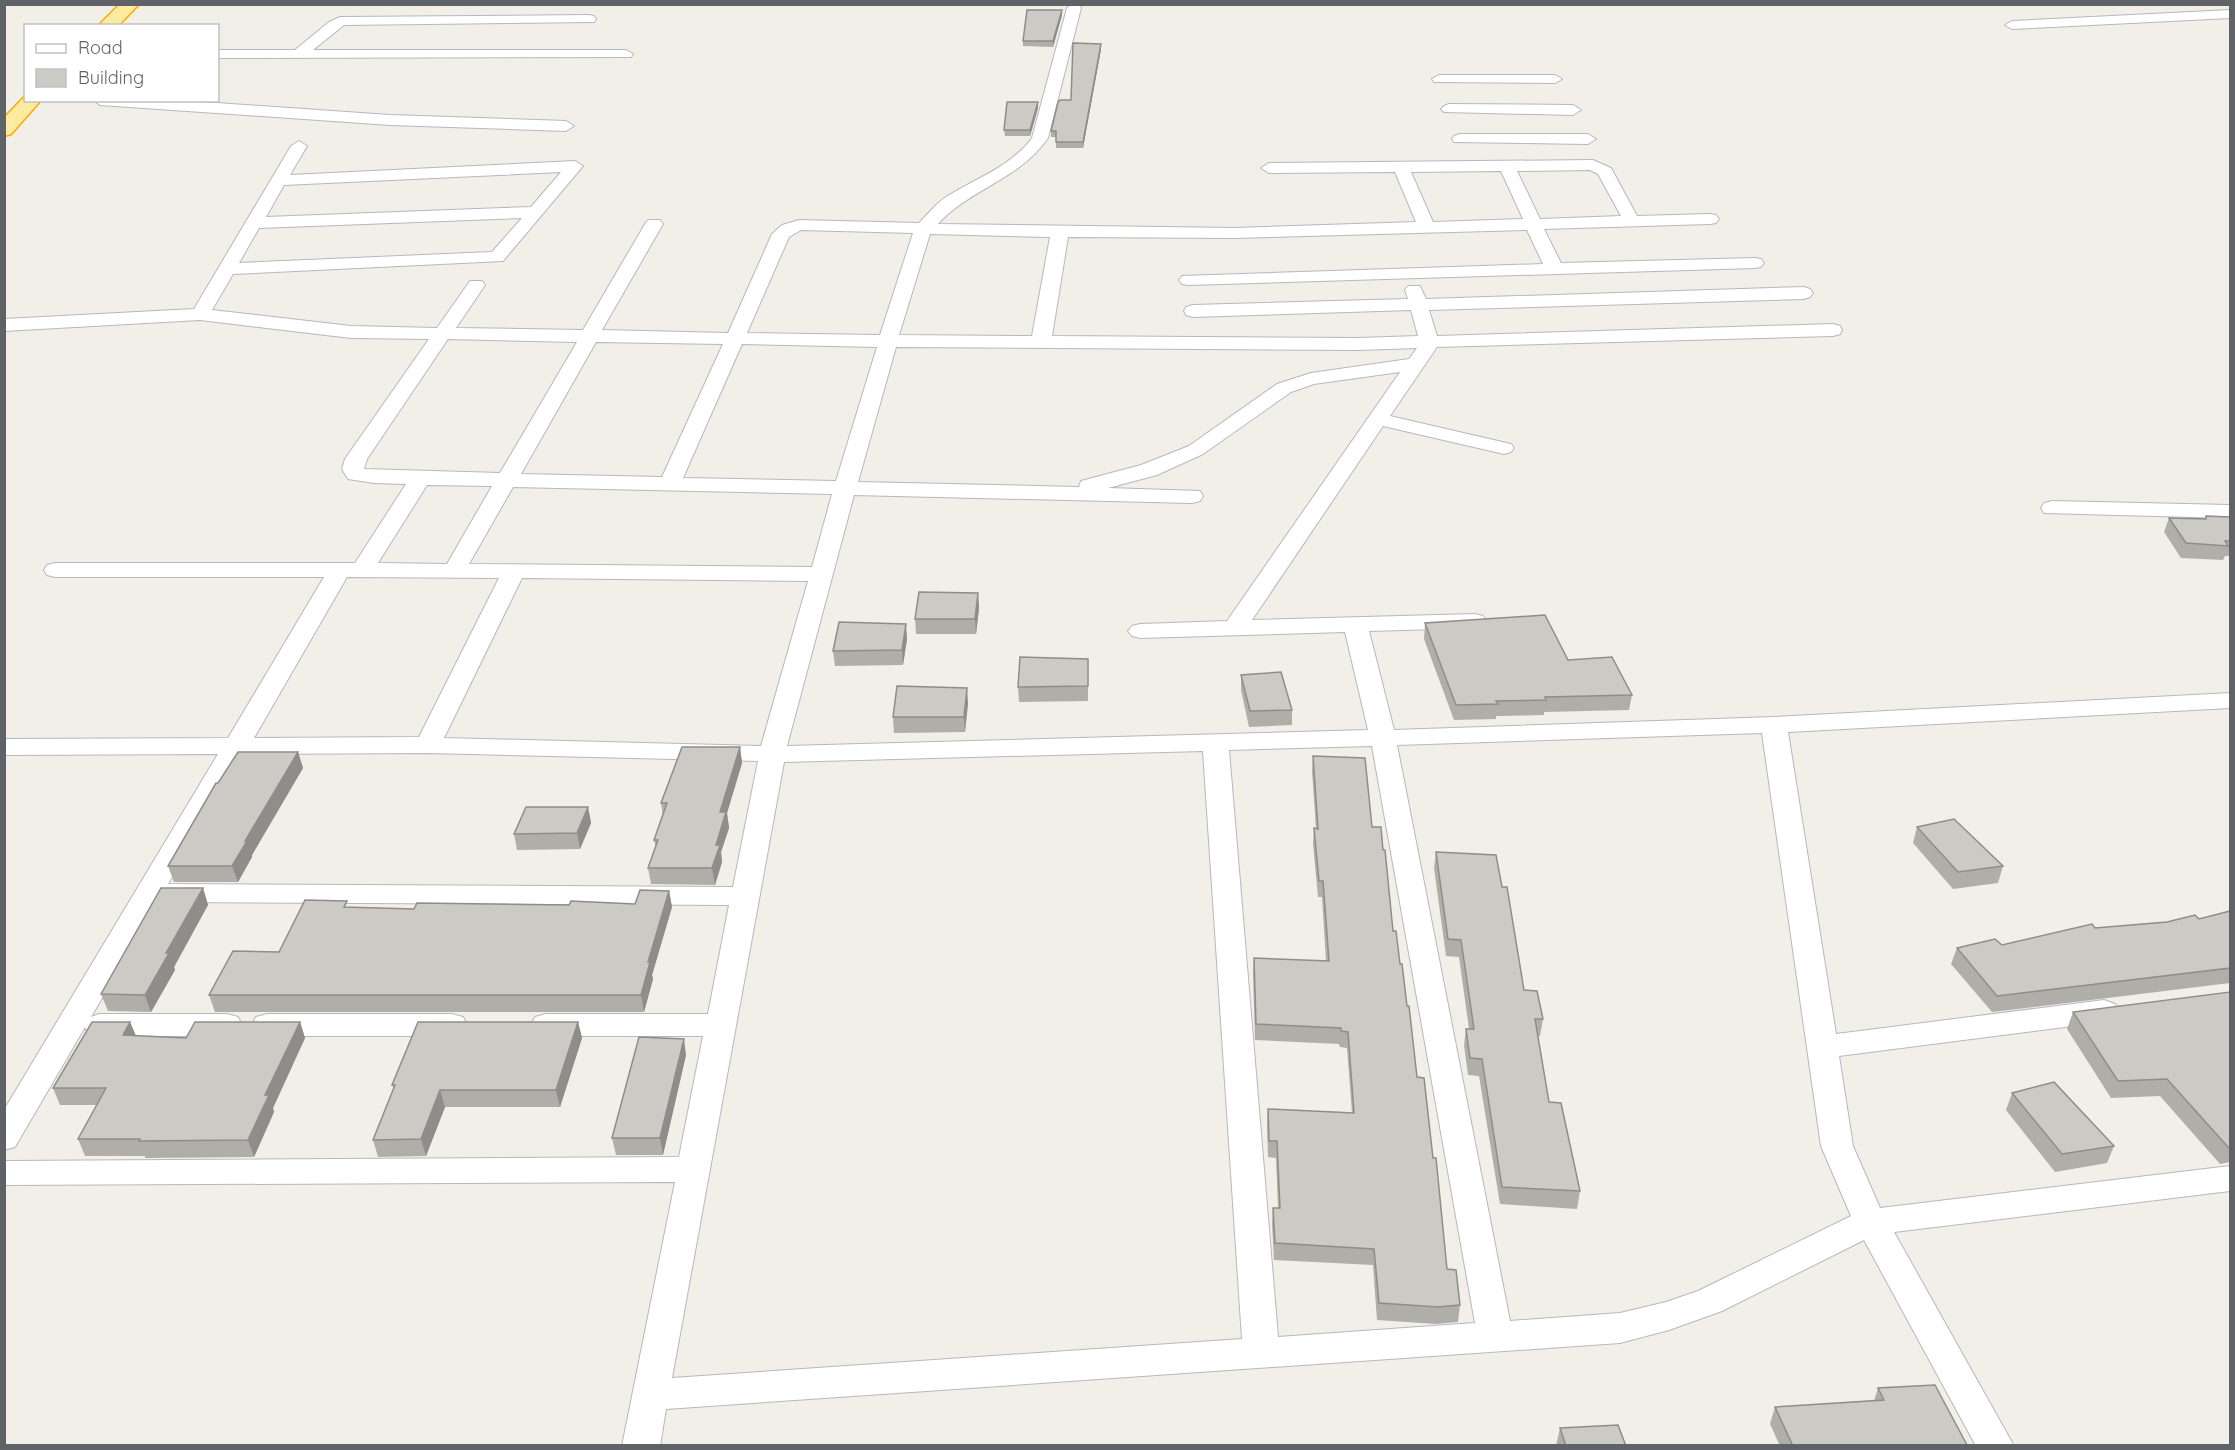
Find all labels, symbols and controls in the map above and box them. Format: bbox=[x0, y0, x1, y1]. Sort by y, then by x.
legend bbox=[24, 24, 219, 102]
text: Road bbox=[78, 36, 123, 59]
text: Building bbox=[78, 66, 144, 89]

